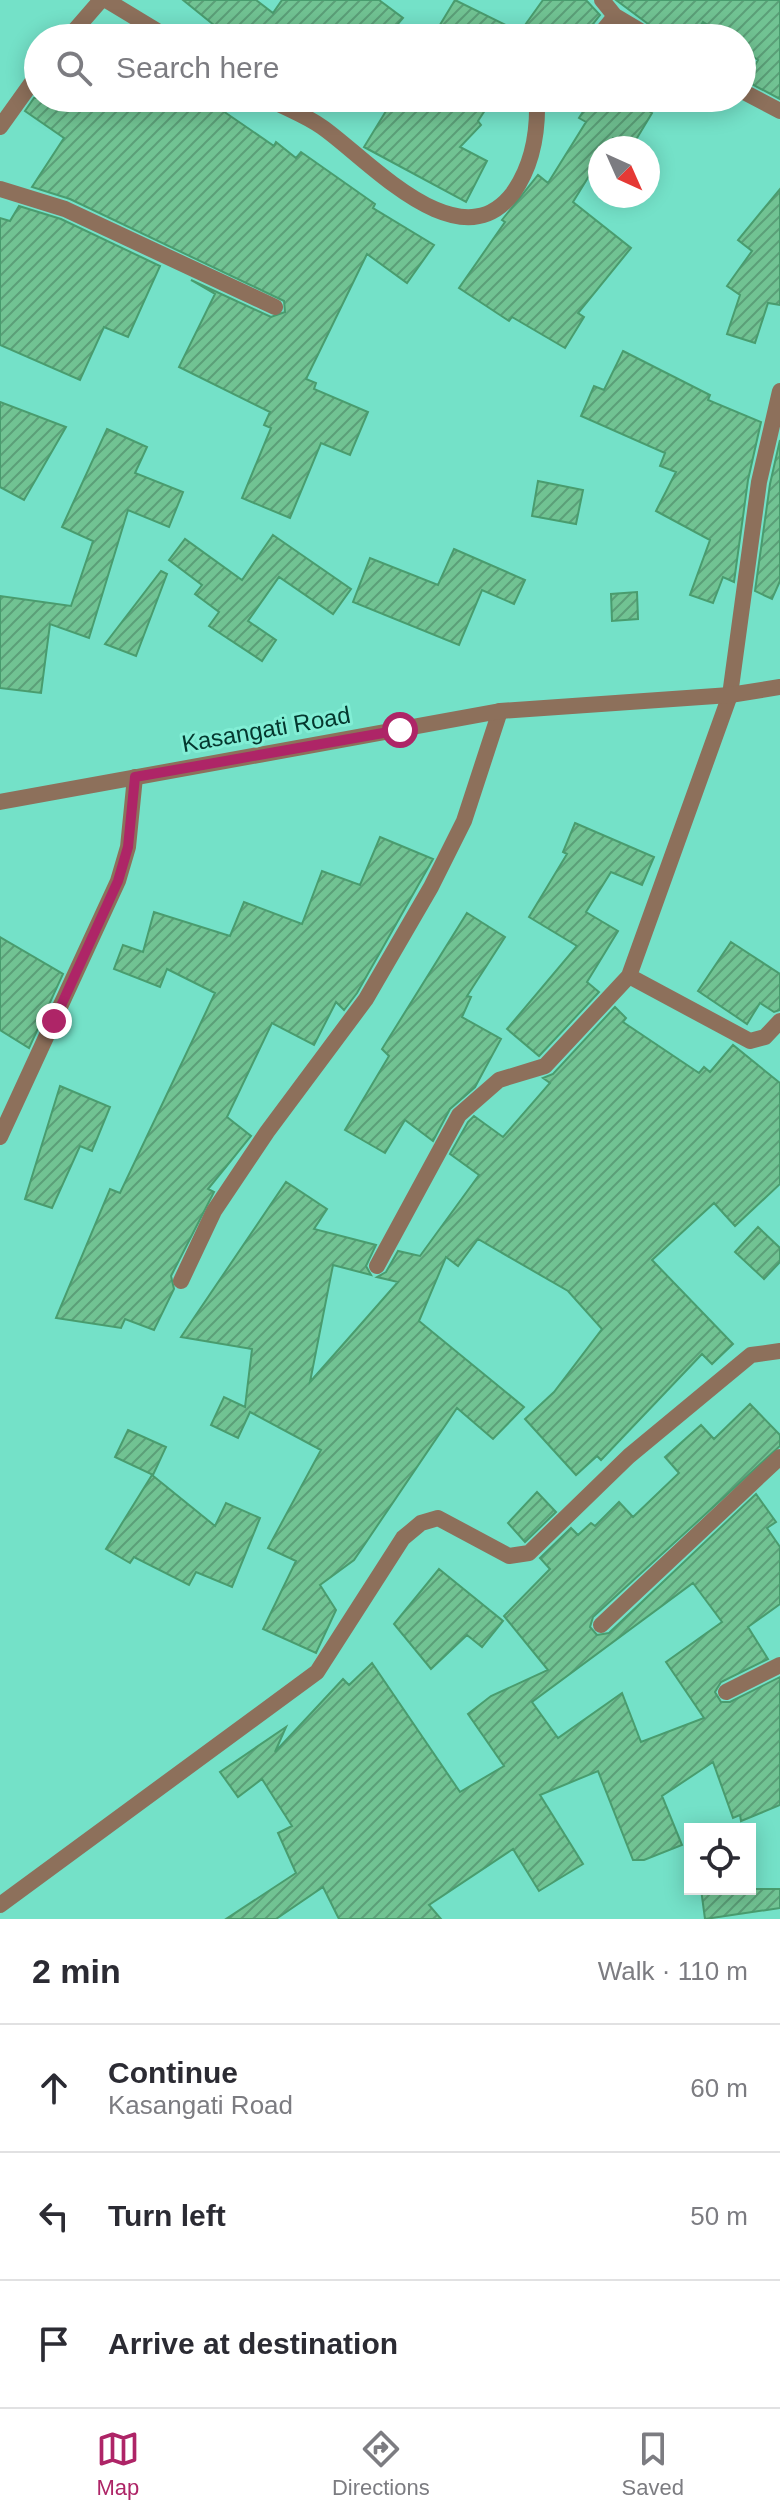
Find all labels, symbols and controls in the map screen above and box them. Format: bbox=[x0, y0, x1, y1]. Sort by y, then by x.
search box bbox=[24, 24, 756, 112]
icon: search bbox=[52, 46, 96, 90]
text: Search here bbox=[116, 51, 279, 84]
north arrow bbox=[588, 136, 660, 208]
street label: Kasangati Road bbox=[180, 701, 352, 757]
route start bbox=[382, 712, 418, 748]
route end bbox=[36, 1003, 72, 1039]
map controls bbox=[684, 1823, 756, 1895]
button: locate bbox=[684, 1823, 756, 1895]
text: 2 min bbox=[32, 1952, 121, 1990]
text: Walk · 110 m bbox=[598, 1956, 748, 1986]
text: Continue bbox=[108, 2056, 238, 2089]
icon: ahead bbox=[32, 2066, 76, 2110]
text: 60 m bbox=[690, 2073, 748, 2103]
text: Kasangati Road bbox=[108, 2090, 293, 2120]
icon: left bbox=[32, 2194, 76, 2238]
text: Turn left bbox=[108, 2199, 226, 2232]
text: 50 m bbox=[690, 2201, 748, 2231]
icon: arrive bbox=[32, 2322, 76, 2366]
text: Arrive at destination bbox=[108, 2327, 398, 2360]
tab: Map bbox=[96, 2427, 140, 2501]
tab: Directions bbox=[332, 2427, 430, 2501]
tab: Saved bbox=[622, 2427, 684, 2501]

